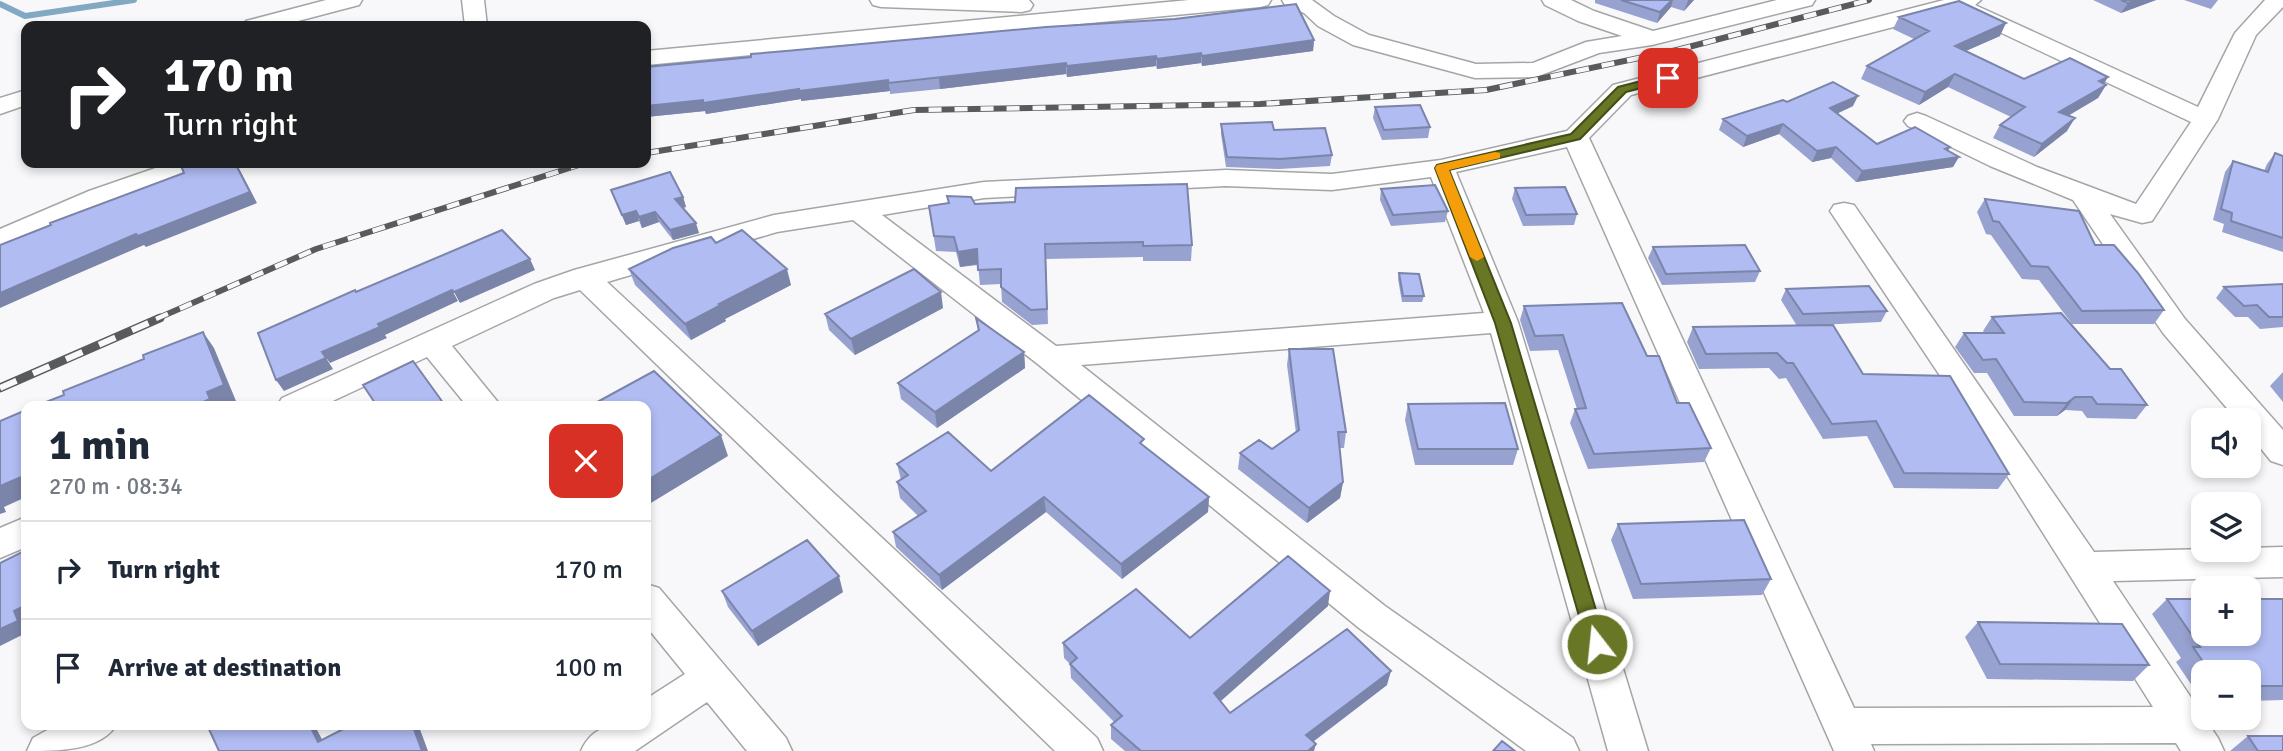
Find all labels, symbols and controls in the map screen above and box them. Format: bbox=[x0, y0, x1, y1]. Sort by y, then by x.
text: 170 m bbox=[164, 45, 294, 105]
pin bbox=[1638, 48, 1698, 108]
icon: right bbox=[49, 49, 140, 140]
icon: arrive bbox=[1649, 59, 1687, 97]
text: Turn right bbox=[164, 105, 297, 144]
map controls bbox=[2191, 408, 2261, 730]
button: sound bbox=[2191, 408, 2261, 478]
text: 1 min bbox=[49, 420, 150, 471]
button: close bbox=[549, 424, 623, 498]
text: 270 m · 08:34 bbox=[49, 472, 183, 501]
button: layers bbox=[2191, 492, 2261, 562]
icon: right bbox=[49, 551, 87, 589]
text: Turn right bbox=[108, 554, 220, 586]
text: 170 m bbox=[554, 554, 623, 586]
button: + bbox=[2191, 576, 2261, 646]
position arrow bbox=[1560, 607, 1634, 681]
icon: arrive bbox=[49, 649, 87, 687]
text: Arrive at destination bbox=[108, 652, 341, 684]
text: 100 m bbox=[554, 652, 623, 684]
button: − bbox=[2191, 660, 2261, 730]

